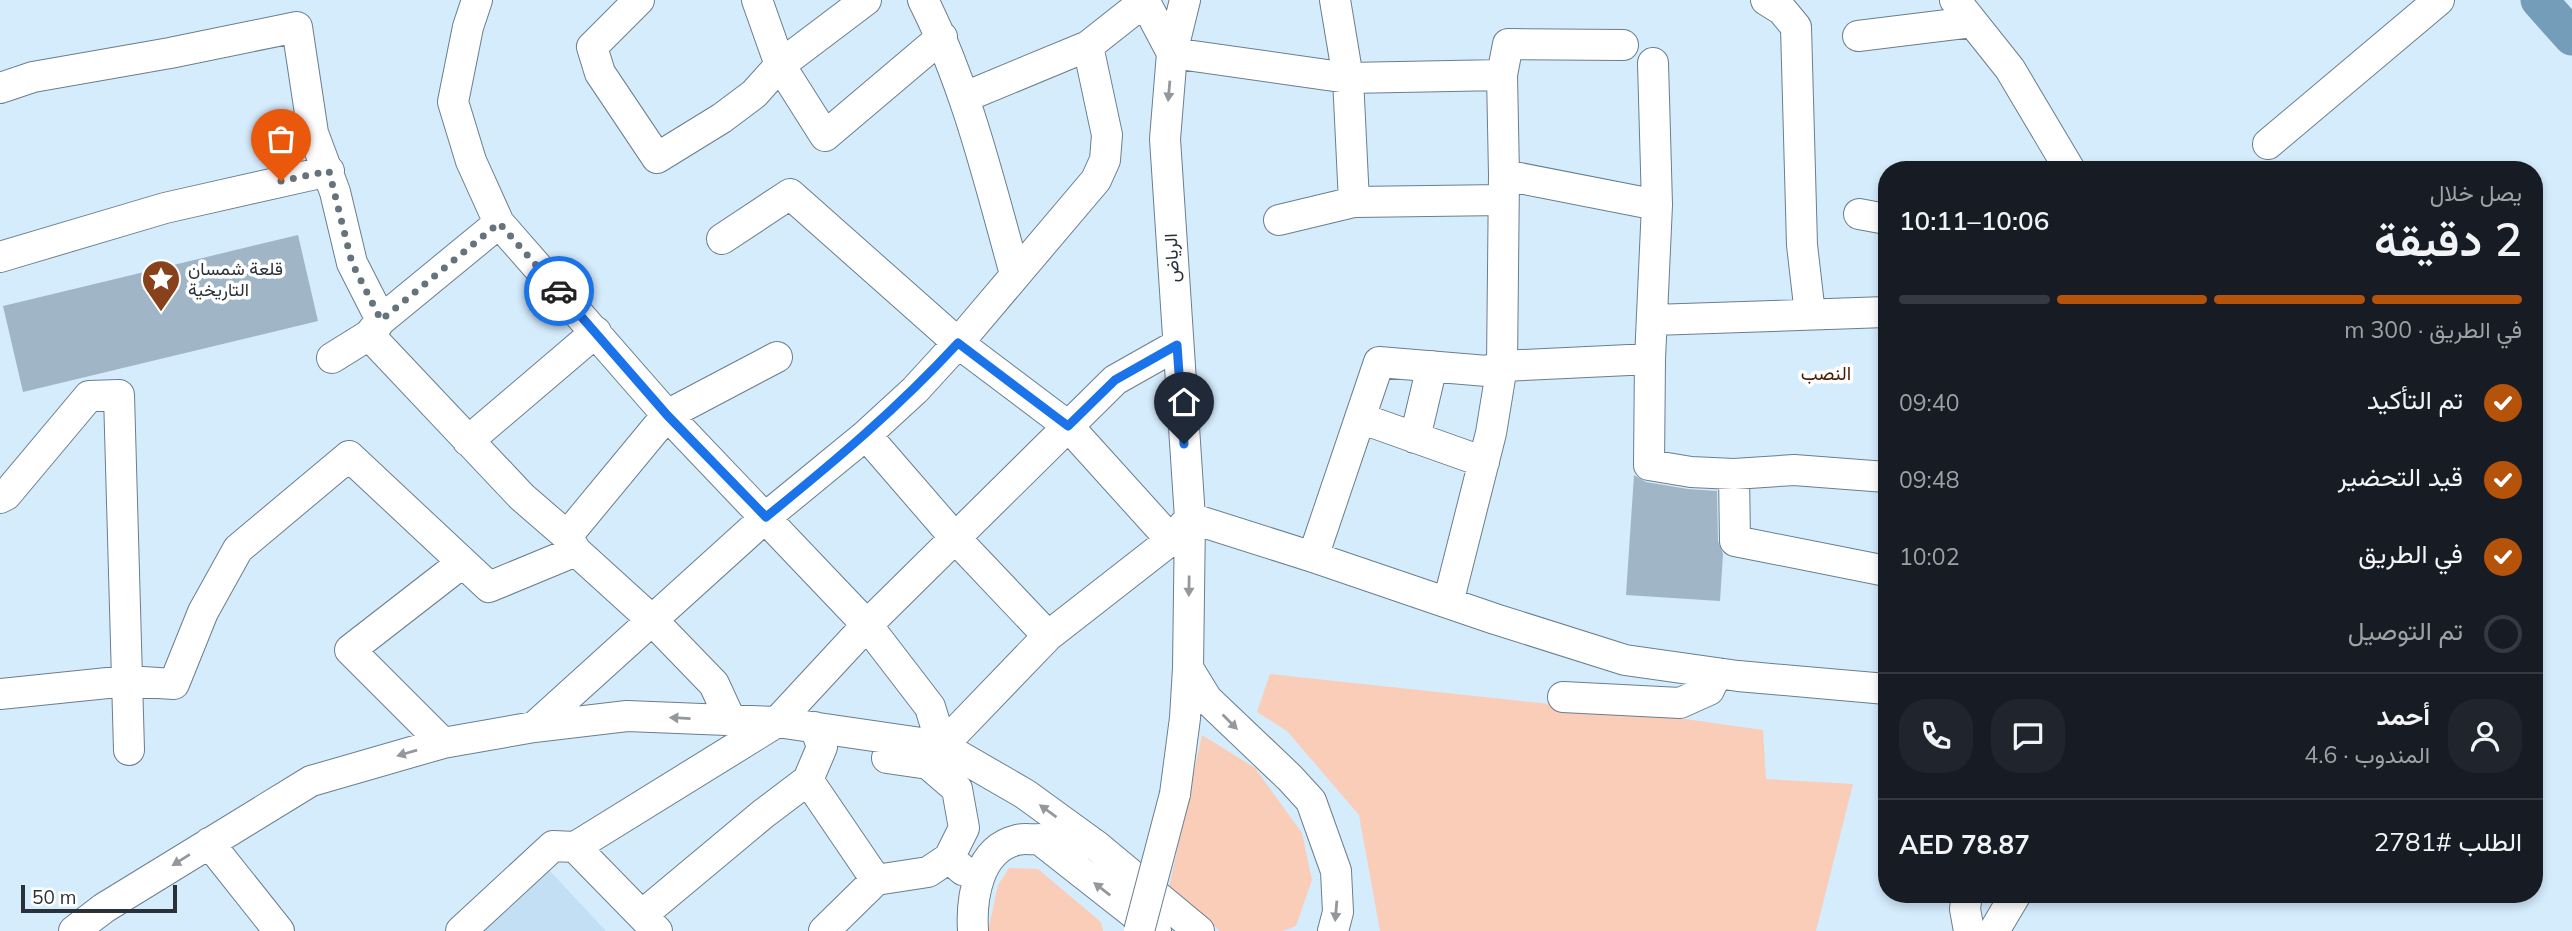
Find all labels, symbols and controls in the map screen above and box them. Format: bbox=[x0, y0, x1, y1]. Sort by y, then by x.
one-way arrow bbox=[1163, 80, 1174, 102]
pin bbox=[251, 109, 311, 181]
icon: bag bbox=[262, 120, 300, 158]
text: يصل خلال bbox=[2430, 178, 2522, 207]
text: 10:06–10:11 bbox=[1899, 204, 2049, 237]
text: 2 دقيقة bbox=[2374, 210, 2522, 268]
street label: الرياض bbox=[1159, 233, 1184, 283]
courier bbox=[524, 256, 594, 326]
place label: قلعة شمسان التاريخية bbox=[188, 257, 283, 301]
place icon: قلعة شمسان التاريخية bbox=[140, 258, 182, 313]
icon: car bbox=[540, 272, 578, 310]
text: في الطريق · 300 m bbox=[2344, 315, 2522, 344]
district label: النصب bbox=[1801, 361, 1851, 385]
pin bbox=[1154, 372, 1214, 444]
icon: home bbox=[1165, 383, 1203, 421]
text: تم التأكيد bbox=[2367, 383, 2463, 416]
icon: check bbox=[2484, 384, 2522, 422]
text: 09:40 bbox=[1899, 388, 1959, 417]
text: قيد التحضير bbox=[2338, 460, 2463, 493]
icon: check bbox=[2484, 461, 2522, 499]
text: 09:48 bbox=[1899, 465, 1959, 494]
text: في الطريق bbox=[2358, 537, 2463, 570]
icon: check bbox=[2484, 538, 2522, 576]
text: 10:02 bbox=[1899, 542, 1959, 571]
one-way arrow bbox=[1183, 575, 1195, 597]
text: تم التوصيل bbox=[2348, 614, 2463, 647]
button: phone bbox=[1899, 699, 1973, 773]
button: chat bbox=[1991, 699, 2065, 773]
text: أحمد bbox=[2377, 699, 2430, 732]
button: person bbox=[2448, 699, 2522, 773]
one-way arrow bbox=[668, 713, 690, 724]
one-way arrow bbox=[1222, 714, 1238, 730]
text: المندوب · 4.6 bbox=[2304, 740, 2430, 769]
one-way arrow bbox=[395, 748, 417, 759]
one-way arrow bbox=[1039, 804, 1057, 818]
text: الطلب #2781 bbox=[2374, 825, 2522, 858]
text: AED 78.87 bbox=[1899, 828, 2030, 861]
one-way arrow bbox=[172, 854, 191, 867]
one-way arrow bbox=[1094, 881, 1112, 896]
scale bar bbox=[21, 882, 177, 914]
text: 50 m bbox=[32, 885, 76, 909]
one-way arrow bbox=[1330, 900, 1341, 922]

